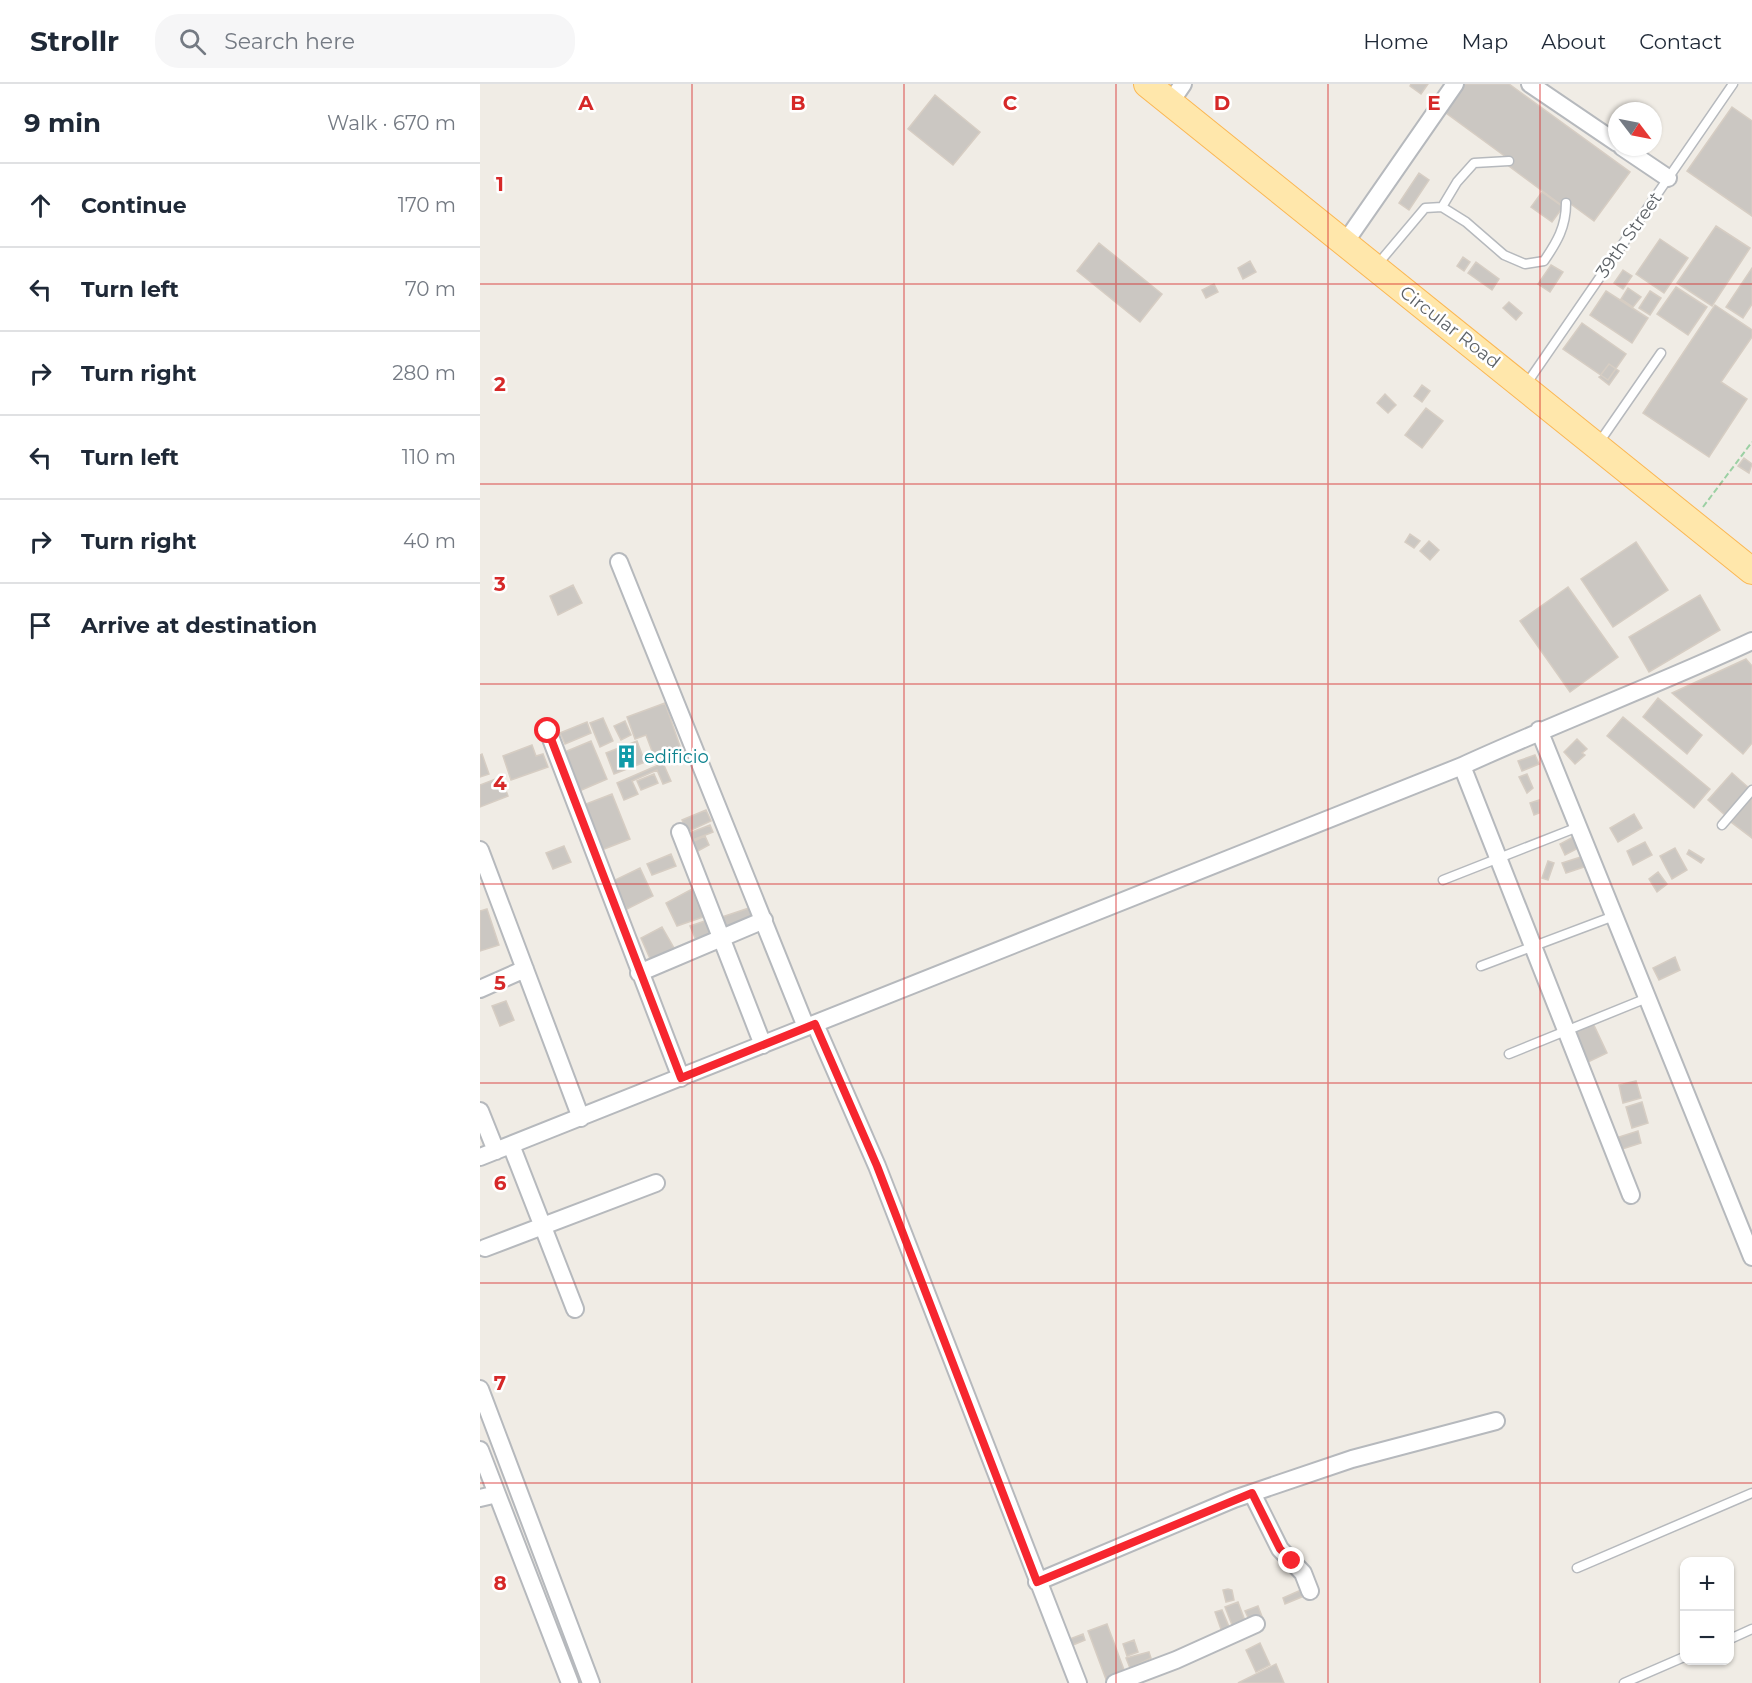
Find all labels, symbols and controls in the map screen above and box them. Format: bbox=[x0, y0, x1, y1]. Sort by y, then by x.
search box bbox=[155, 14, 575, 68]
text: Strollr bbox=[30, 24, 119, 58]
icon: search bbox=[176, 25, 209, 58]
text: Search here bbox=[224, 28, 355, 55]
text: Home bbox=[1363, 29, 1428, 54]
text: Map bbox=[1461, 29, 1508, 54]
text: About bbox=[1541, 29, 1606, 54]
text: Contact bbox=[1639, 29, 1722, 54]
text: A bbox=[577, 91, 594, 115]
text: B bbox=[790, 91, 806, 115]
text: C bbox=[1003, 91, 1018, 115]
text: D bbox=[1214, 91, 1230, 115]
text: E bbox=[1427, 91, 1441, 115]
north arrow bbox=[1608, 102, 1662, 156]
text: 9 min bbox=[24, 107, 101, 139]
text: Walk · 670 m bbox=[327, 111, 456, 135]
text: 1 bbox=[496, 172, 504, 196]
street label: 39th Street bbox=[1591, 188, 1667, 282]
icon: ahead bbox=[24, 189, 57, 222]
text: Continue bbox=[81, 192, 187, 219]
text: 170 m bbox=[398, 193, 456, 217]
icon: left bbox=[24, 273, 57, 306]
text: Turn left bbox=[81, 276, 179, 303]
text: 70 m bbox=[405, 277, 456, 301]
street label: Circular Road bbox=[1395, 281, 1505, 373]
icon: right bbox=[24, 357, 57, 390]
text: Turn right bbox=[81, 360, 196, 387]
text: 280 m bbox=[392, 361, 456, 385]
text: 2 bbox=[494, 372, 506, 396]
icon: left bbox=[24, 441, 57, 474]
text: Turn left bbox=[81, 444, 179, 471]
text: 110 m bbox=[402, 445, 456, 469]
icon: right bbox=[24, 525, 57, 558]
text: Turn right bbox=[81, 528, 196, 555]
text: 40 m bbox=[403, 529, 456, 553]
text: 3 bbox=[493, 572, 506, 596]
icon: arrive bbox=[24, 609, 57, 642]
text: Arrive at destination bbox=[81, 612, 317, 639]
route start bbox=[534, 717, 560, 743]
building icon: edificio bbox=[613, 744, 639, 770]
place label: edificio bbox=[644, 746, 709, 768]
text: 4 bbox=[493, 771, 507, 795]
text: 5 bbox=[494, 971, 506, 995]
text: 6 bbox=[494, 1171, 507, 1195]
text: 7 bbox=[494, 1371, 506, 1395]
route end bbox=[1278, 1547, 1304, 1573]
map controls bbox=[1680, 1557, 1734, 1665]
button: + bbox=[1680, 1557, 1734, 1611]
text: 8 bbox=[493, 1571, 507, 1595]
button: − bbox=[1680, 1611, 1734, 1665]

